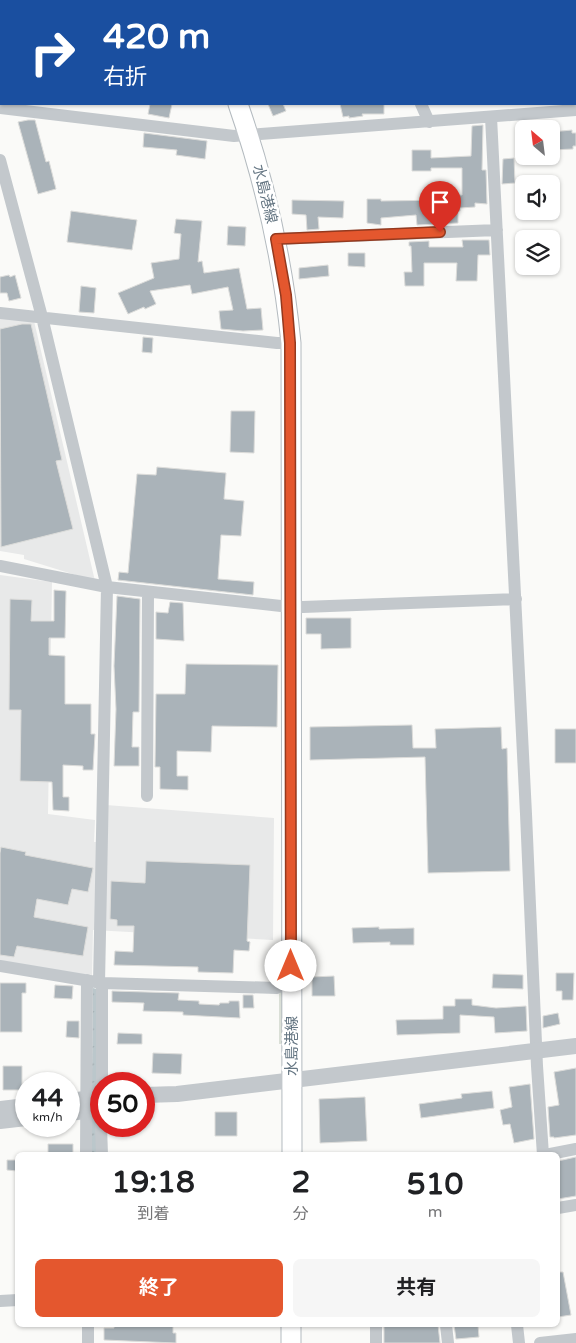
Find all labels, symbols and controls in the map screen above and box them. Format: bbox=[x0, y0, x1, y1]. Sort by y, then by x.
text: 420 m bbox=[103, 16, 210, 58]
icon: right bbox=[20, 20, 85, 85]
text: 右折 bbox=[103, 64, 147, 90]
north arrow bbox=[515, 120, 560, 165]
map controls bbox=[515, 120, 560, 275]
street label: 水島港線 bbox=[249, 163, 281, 225]
button: sound bbox=[515, 175, 560, 220]
pin bbox=[419, 181, 461, 232]
icon: arrive bbox=[426, 188, 454, 216]
button: layers bbox=[515, 230, 560, 275]
position arrow bbox=[264, 939, 316, 991]
street label: 水島港線 bbox=[283, 1016, 301, 1076]
speed limit sign: 50 bbox=[90, 1072, 155, 1137]
text: 44 bbox=[32, 1083, 63, 1113]
text: km/h bbox=[32, 1110, 63, 1124]
text: 19:18 bbox=[112, 1164, 195, 1201]
text: 2 bbox=[291, 1164, 310, 1201]
text: 510 bbox=[407, 1166, 463, 1203]
text: m bbox=[428, 1202, 442, 1222]
text: 到着 bbox=[137, 1204, 169, 1224]
text: 分 bbox=[293, 1204, 309, 1224]
button: 終了 bbox=[35, 1259, 283, 1317]
button: 共有 bbox=[293, 1259, 540, 1317]

